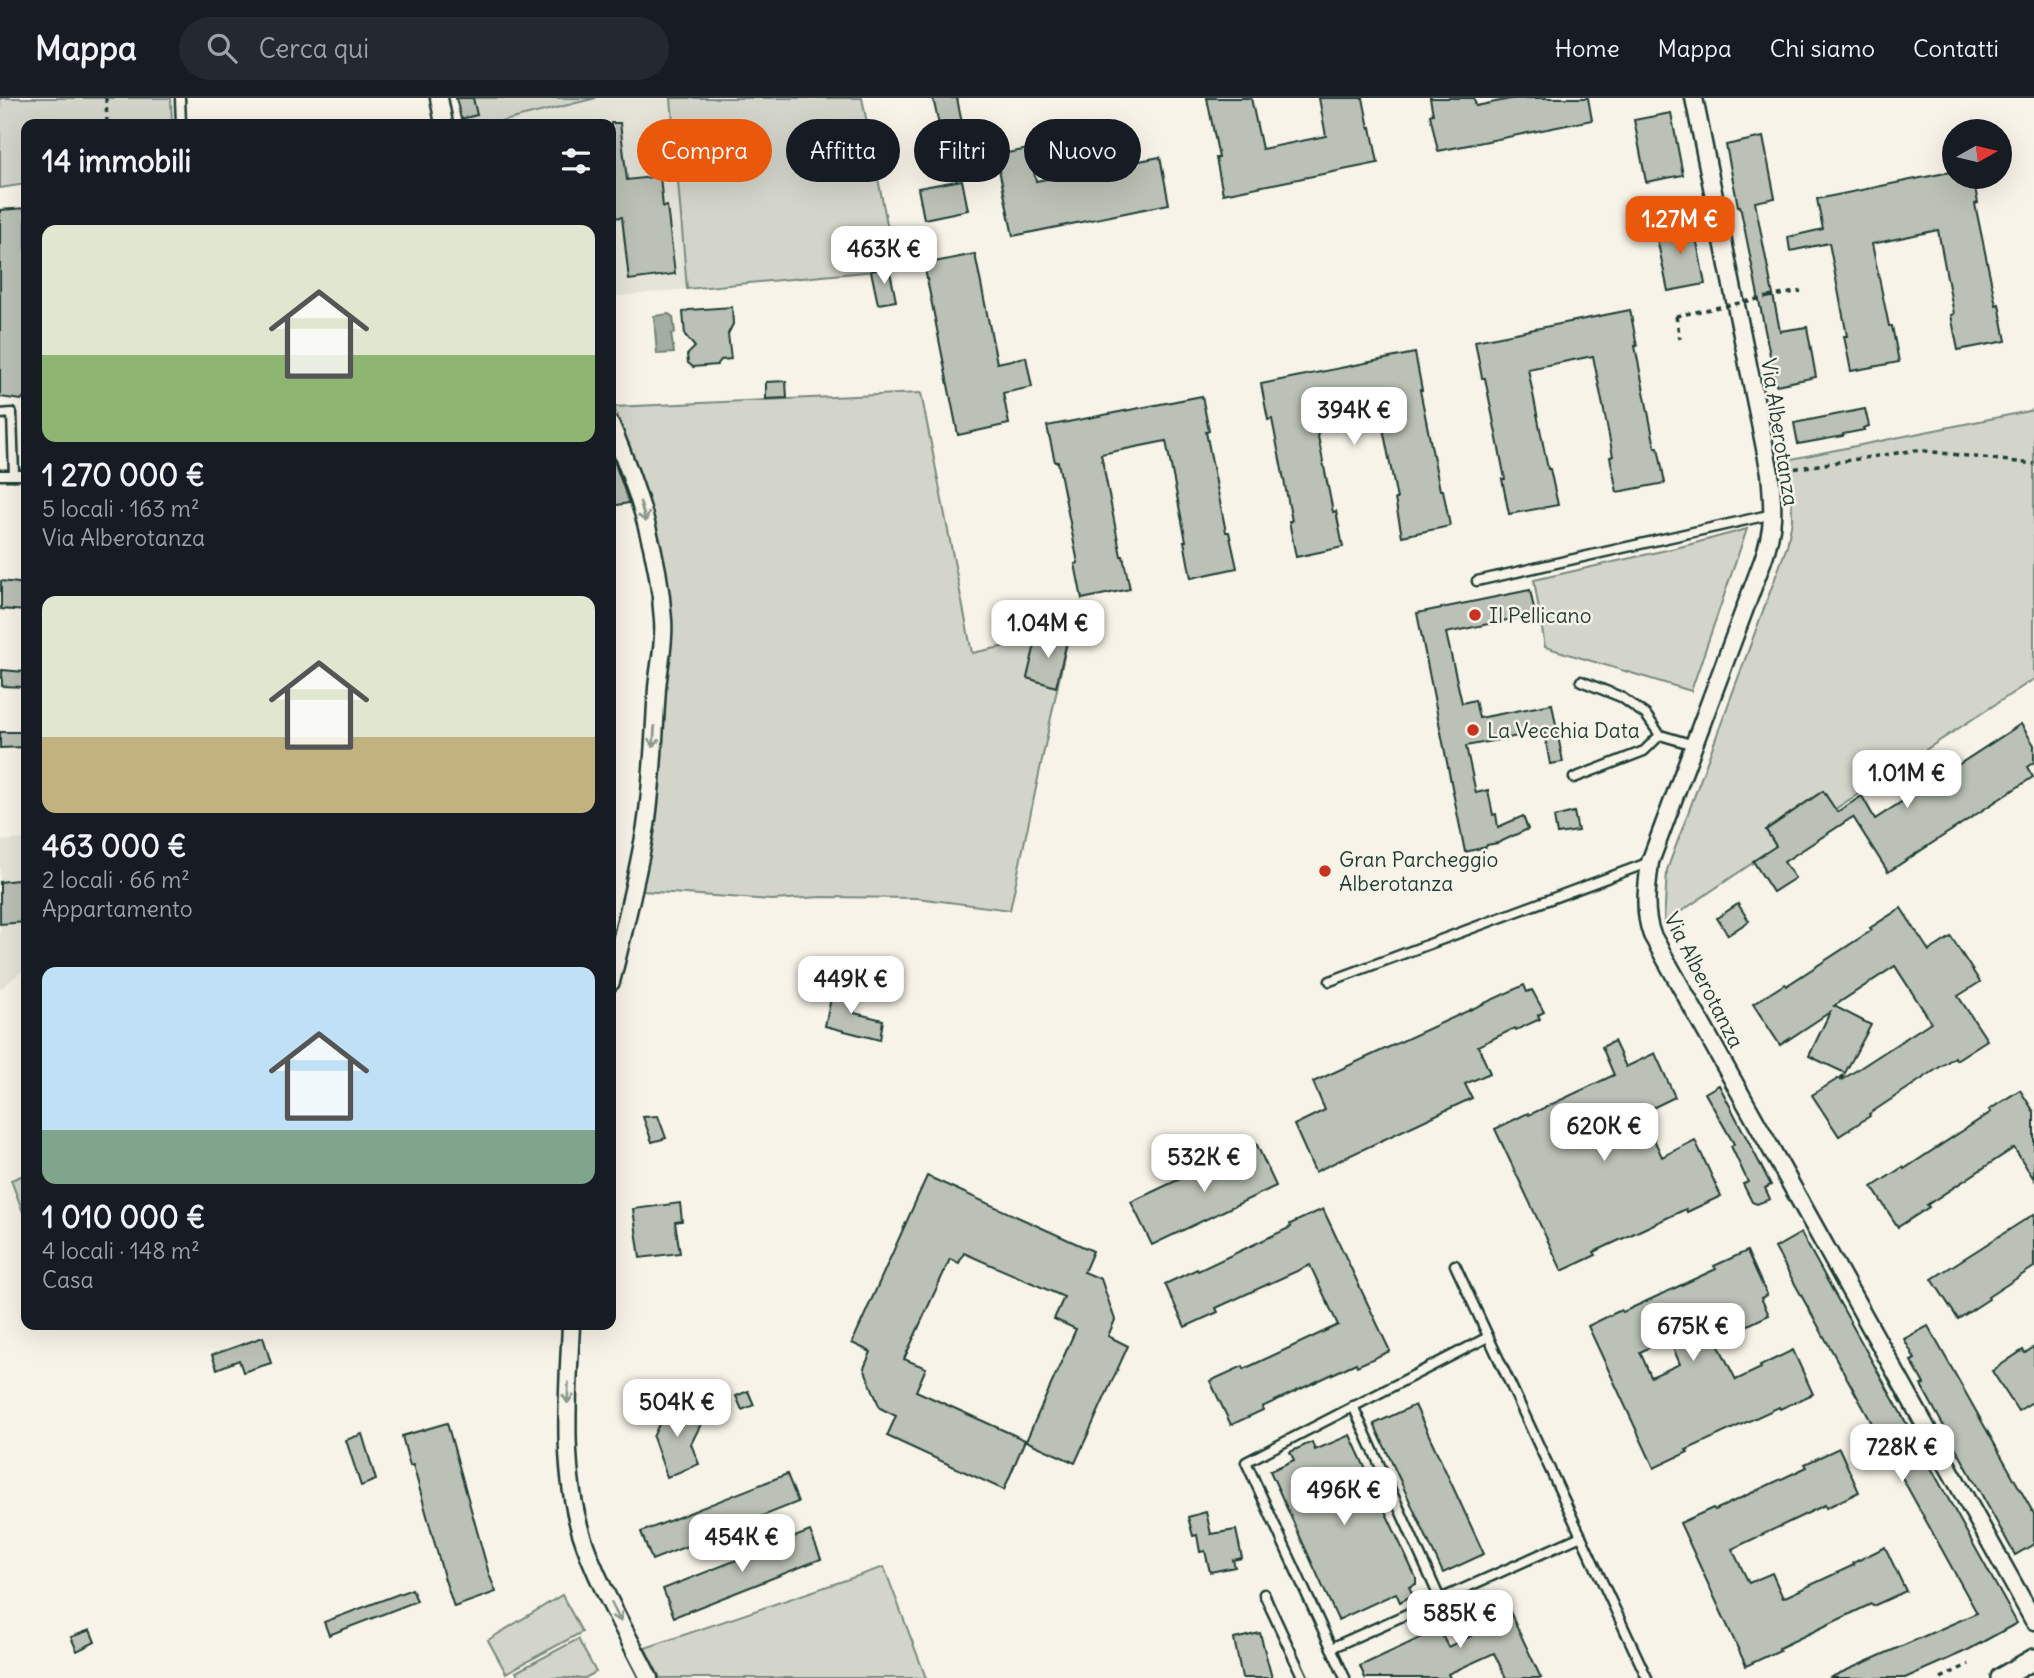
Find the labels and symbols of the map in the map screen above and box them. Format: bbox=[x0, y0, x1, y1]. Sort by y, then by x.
north arrow bbox=[1942, 119, 2012, 189]
pin: 1.27M € bbox=[1615, 197, 1745, 256]
pin: 463K € bbox=[827, 226, 941, 286]
street label: Via Alberotanza bbox=[1755, 356, 1805, 508]
pin: 394K € bbox=[1297, 388, 1411, 447]
one-way arrow bbox=[637, 501, 650, 523]
pin: 1.04M € bbox=[983, 601, 1113, 660]
place label: Il Pellicano bbox=[1489, 602, 1592, 629]
marker: Il Pellicano bbox=[1467, 607, 1483, 623]
place label: La Vecchia Data bbox=[1487, 717, 1640, 744]
marker: La Vecchia Data bbox=[1465, 722, 1481, 738]
one-way arrow bbox=[647, 725, 660, 748]
pin: 1.01M € bbox=[1842, 750, 1972, 810]
place label: Gran Parcheggio Alberotanza bbox=[1339, 846, 1498, 897]
marker: Gran Parcheggio Alberotanza bbox=[1317, 863, 1333, 879]
street label: Via Alberotanza bbox=[1658, 907, 1750, 1053]
pin: 449K € bbox=[794, 956, 908, 1016]
pin: 620K € bbox=[1547, 1104, 1661, 1163]
pin: 532K € bbox=[1147, 1134, 1261, 1194]
pin: 675K € bbox=[1636, 1304, 1750, 1363]
pin: 504K € bbox=[620, 1380, 734, 1439]
one-way arrow bbox=[562, 1381, 575, 1404]
pin: 728K € bbox=[1845, 1424, 1959, 1484]
pin: 496K € bbox=[1287, 1468, 1401, 1527]
pin: 454K € bbox=[685, 1514, 799, 1574]
pin: 585K € bbox=[1403, 1590, 1517, 1650]
one-way arrow bbox=[610, 1601, 624, 1622]

